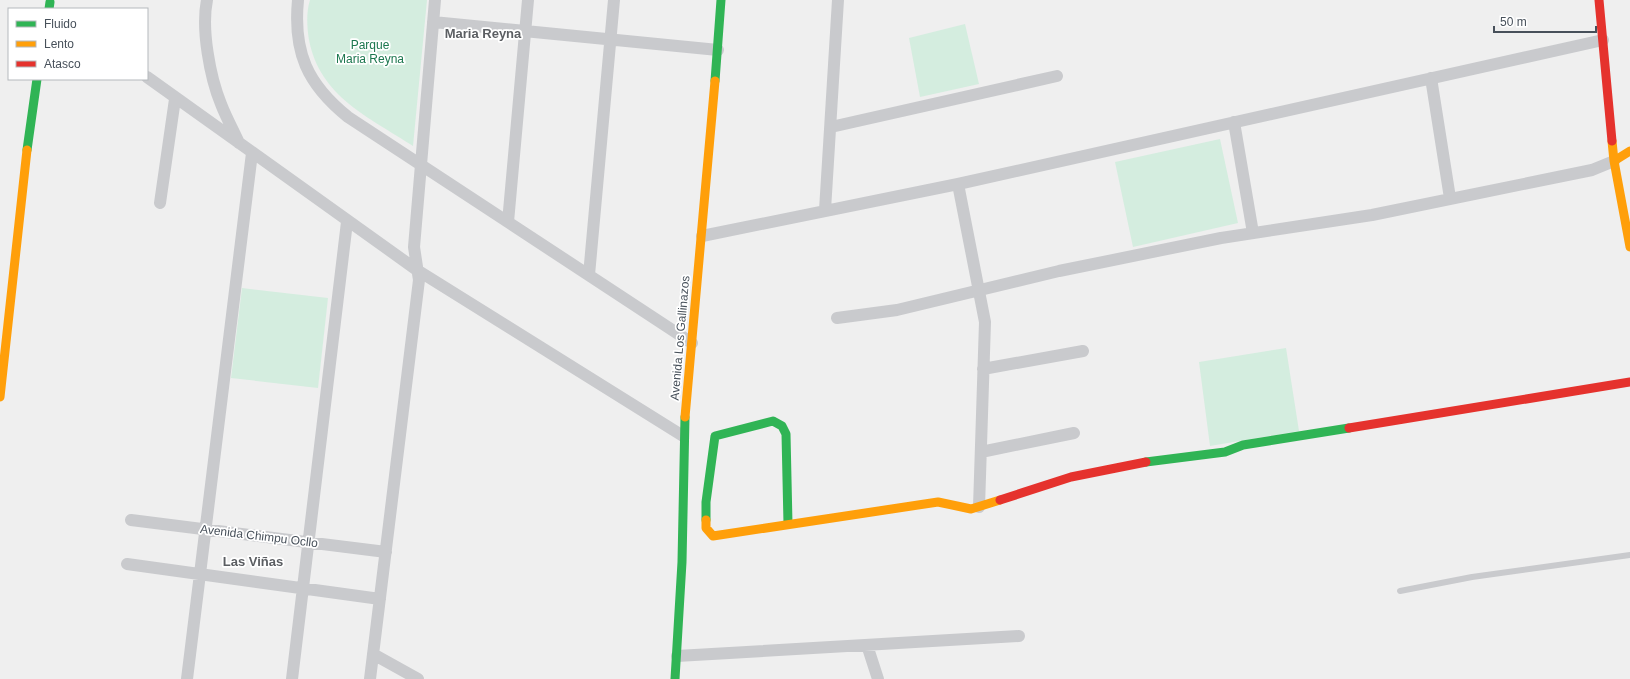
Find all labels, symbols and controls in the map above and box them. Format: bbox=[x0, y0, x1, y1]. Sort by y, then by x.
legend bbox=[8, 8, 148, 80]
scale bar bbox=[1494, 8, 1596, 34]
text: 50 m bbox=[1500, 15, 1527, 29]
text: Fluido bbox=[44, 17, 77, 31]
district label: Maria Reyna bbox=[445, 26, 522, 41]
text: Lento bbox=[44, 37, 74, 51]
park label: Parque Maria Reyna bbox=[336, 38, 404, 66]
text: Atasco bbox=[44, 57, 81, 71]
street label: Avenida Los Gallinazos bbox=[668, 275, 692, 401]
street label: Avenida Chimpu Ocllo bbox=[199, 522, 319, 550]
district label: Las Viñas bbox=[223, 554, 283, 569]

